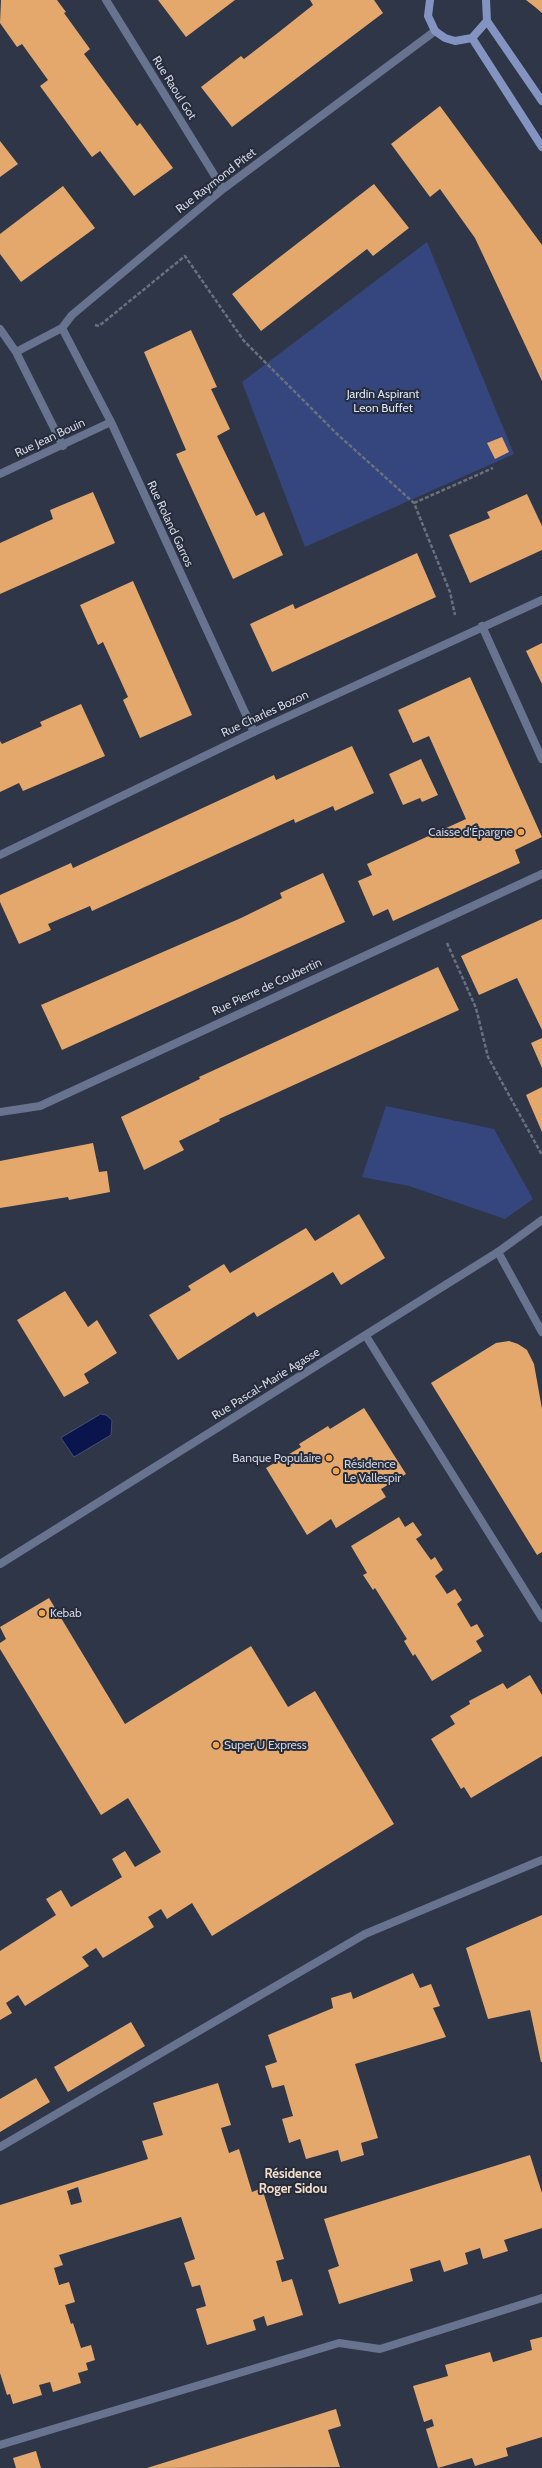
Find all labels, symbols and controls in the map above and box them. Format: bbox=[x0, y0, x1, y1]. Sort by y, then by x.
street label: Rue Raoul Got bbox=[149, 54, 199, 122]
street label: Rue Raymond Pitet bbox=[173, 145, 259, 217]
park label: Jardin Aspirant Leon Buffet bbox=[347, 387, 419, 415]
street label: Rue Jean Bouin bbox=[13, 415, 87, 461]
street label: Rue Roland Garros bbox=[144, 479, 196, 569]
street label: Rue Charles Bozon bbox=[219, 687, 311, 741]
place label: Caisse d'Épargne bbox=[428, 825, 513, 839]
marker: Caisse d'Épargne bbox=[516, 827, 526, 837]
street label: Rue Pierre de Coubertin bbox=[210, 955, 324, 1019]
street label: Rue Pascal-Marie Agasse bbox=[209, 1345, 323, 1423]
place label: Banque Populaire bbox=[232, 1451, 321, 1465]
marker: Banque Populaire bbox=[324, 1453, 334, 1463]
place label: Résidence Le Vallespir bbox=[344, 1457, 401, 1485]
marker: Résidence Le Vallespir bbox=[331, 1466, 341, 1476]
place label: Kebab bbox=[50, 1606, 82, 1620]
marker: Kebab bbox=[37, 1608, 47, 1618]
place label: Super U Express bbox=[224, 1738, 307, 1752]
marker: Super U Express bbox=[211, 1740, 221, 1750]
district label: Résidence Roger Sidou bbox=[259, 2166, 327, 2197]

